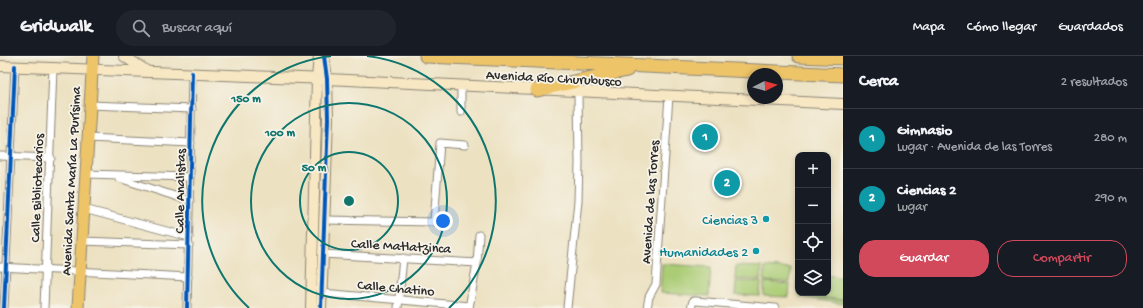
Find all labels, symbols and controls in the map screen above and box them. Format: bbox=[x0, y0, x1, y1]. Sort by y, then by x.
search box bbox=[116, 10, 396, 46]
text: Gridwalk bbox=[20, 16, 92, 39]
icon: search bbox=[130, 17, 152, 39]
text: Buscar aquí bbox=[162, 19, 232, 37]
text: Mapa bbox=[913, 19, 945, 36]
text: Cómo llegar bbox=[967, 19, 1036, 36]
text: Guardados bbox=[1058, 19, 1123, 36]
street label: Avenida Río Churubusco bbox=[486, 67, 622, 92]
north arrow bbox=[747, 68, 783, 104]
text: Cerca bbox=[859, 72, 898, 92]
text: 2 resultados bbox=[1061, 75, 1127, 90]
street label: Avenida Santa María La Purísima bbox=[59, 85, 86, 276]
text: 150 m bbox=[230, 93, 261, 107]
pin: 1 bbox=[692, 122, 718, 152]
text: Gimnasio bbox=[897, 122, 952, 140]
text: 100 m bbox=[264, 127, 295, 141]
text: 1 bbox=[869, 131, 875, 146]
text: 280 m bbox=[1094, 131, 1127, 146]
street label: Calle Bibliotecarios bbox=[28, 133, 49, 243]
street label: Avenida de las Torres bbox=[639, 139, 664, 264]
text: Lugar · Avenida de las Torres bbox=[897, 140, 1052, 155]
street label: Calle Analistas bbox=[172, 148, 191, 234]
map controls bbox=[795, 152, 831, 296]
button: + bbox=[795, 152, 831, 188]
text: 50 m bbox=[302, 162, 327, 176]
pin: 2 bbox=[714, 168, 740, 198]
text: Ciencias 2 bbox=[897, 182, 956, 200]
button: − bbox=[795, 188, 831, 224]
text: 2 bbox=[869, 191, 875, 206]
text: 290 m bbox=[1094, 191, 1127, 206]
centre of rings bbox=[342, 194, 356, 208]
text: Lugar bbox=[897, 200, 927, 215]
your location bbox=[433, 211, 453, 231]
place label: Ciencias 3 bbox=[702, 213, 758, 230]
marker: Ciencias 3 bbox=[761, 214, 771, 224]
button: locate bbox=[795, 224, 831, 260]
street label: Calle Matlatzinca bbox=[350, 236, 453, 259]
button: Guardar bbox=[859, 240, 989, 277]
button: Compartir bbox=[997, 240, 1127, 277]
place label: Humanidades 2 bbox=[659, 245, 748, 262]
marker: Humanidades 2 bbox=[751, 246, 761, 256]
button: layers bbox=[795, 260, 831, 296]
street label: Calle Chatino bbox=[356, 278, 435, 301]

